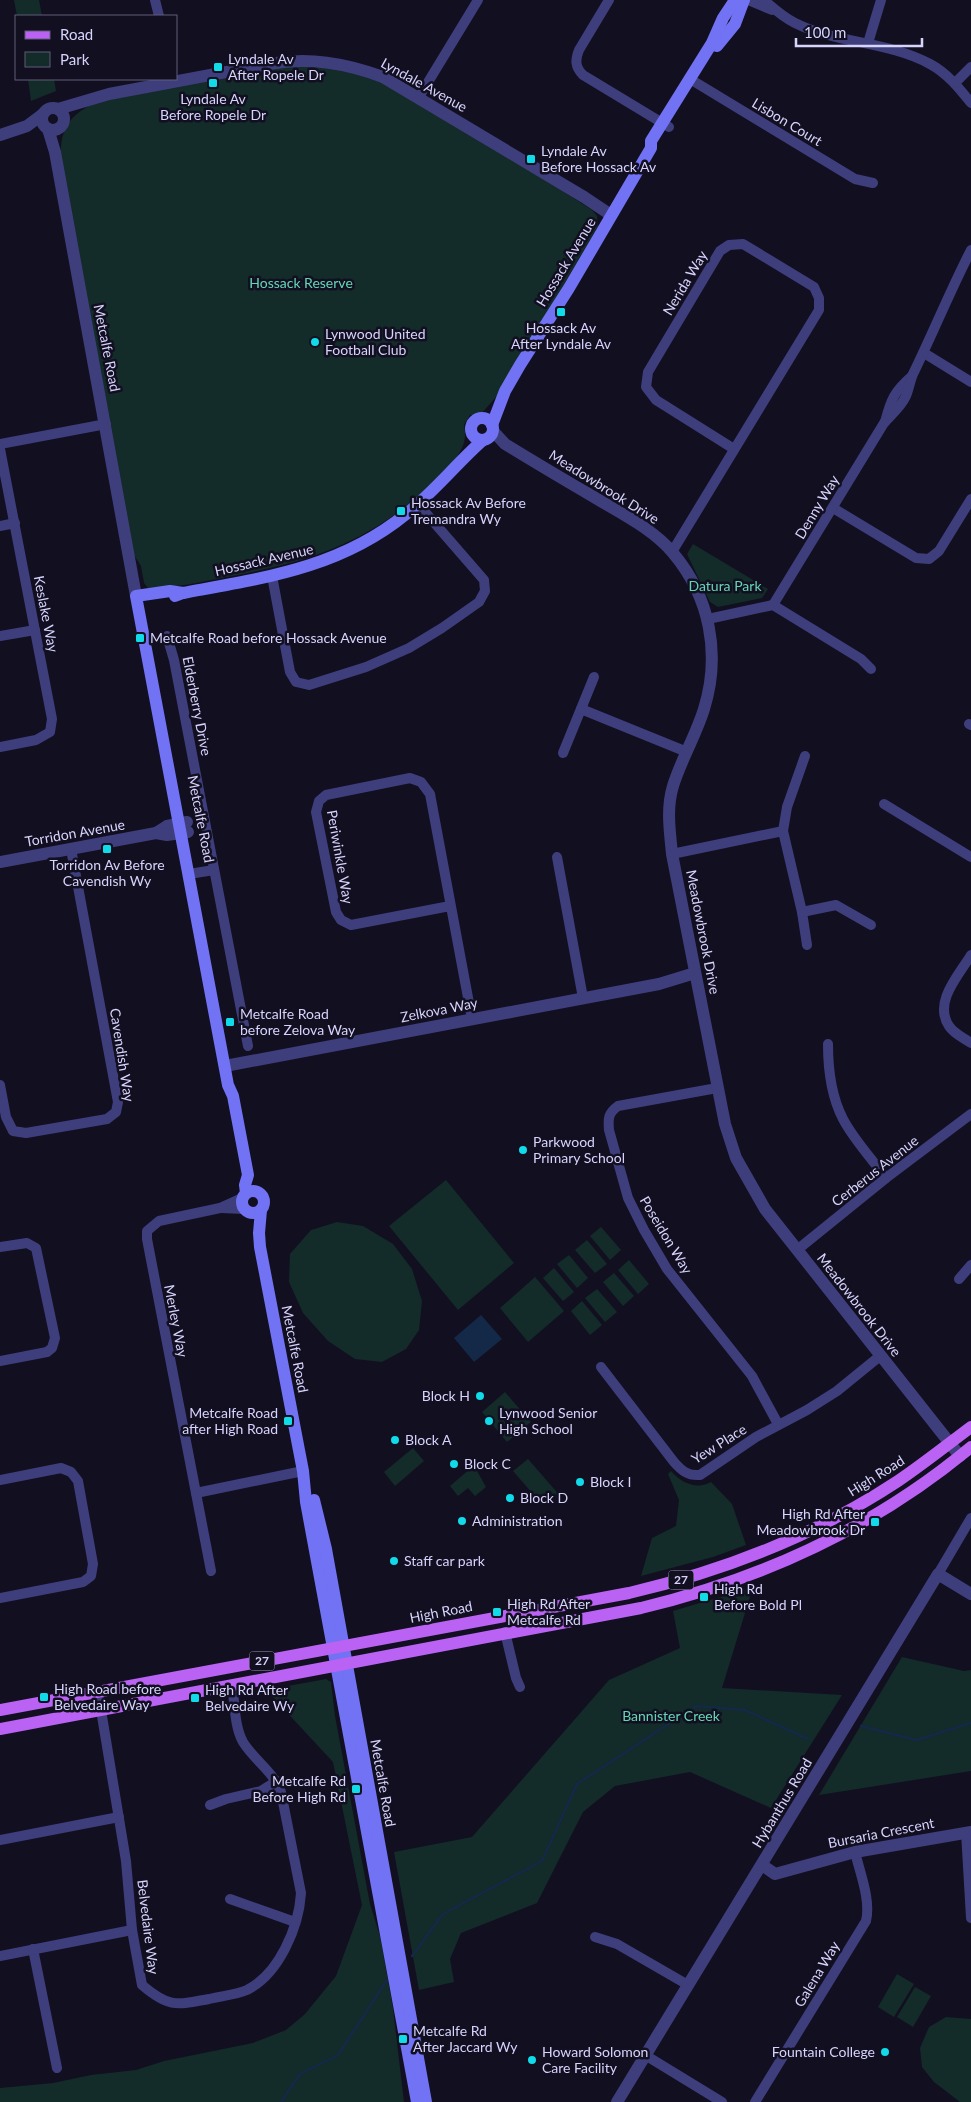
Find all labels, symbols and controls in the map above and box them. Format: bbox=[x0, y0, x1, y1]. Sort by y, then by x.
legend bbox=[15, 15, 178, 80]
scale bar bbox=[796, 15, 922, 47]
text: 100 m bbox=[804, 23, 846, 41]
text: Road bbox=[60, 25, 93, 43]
text: Park bbox=[60, 50, 90, 68]
place label: Lyndale Av After Ropele Dr bbox=[228, 50, 324, 83]
street label: Lyndale Avenue bbox=[378, 54, 470, 115]
marker: Lyndale Av After Ropele Dr bbox=[212, 61, 224, 73]
marker: Lyndale Av Before Ropele Dr bbox=[207, 77, 219, 89]
place label: Lyndale Av Before Ropele Dr bbox=[160, 90, 266, 123]
street label: Lisbon Court bbox=[749, 94, 825, 149]
place label: Lyndale Av Before Hossack Av bbox=[541, 142, 657, 175]
marker: Lyndale Av Before Hossack Av bbox=[525, 153, 537, 165]
street label: Hossack Avenue bbox=[532, 214, 599, 309]
street label: Nerida Way bbox=[659, 247, 711, 318]
park label: Hossack Reserve bbox=[249, 274, 353, 291]
street label: Metcalfe Road bbox=[91, 303, 124, 393]
marker: Hossack Av After Lyndale Av bbox=[555, 306, 567, 318]
place label: Hossack Av After Lyndale Av bbox=[511, 319, 612, 352]
place label: Lynwood United Football Club bbox=[325, 325, 426, 358]
marker: Lynwood United Football Club bbox=[309, 336, 321, 348]
street label: Meadowbrook Drive bbox=[546, 446, 662, 527]
street label: Denny Way bbox=[791, 471, 843, 542]
place label: Hossack Av Before Tremandra Wy bbox=[411, 494, 526, 527]
marker: Hossack Av Before Tremandra Wy bbox=[395, 505, 407, 517]
street label: Hossack Avenue bbox=[213, 540, 315, 579]
street label: Keslake Way bbox=[31, 574, 62, 654]
park label: Datura Park bbox=[688, 577, 762, 594]
place label: Metcalfe Road before Hossack Avenue bbox=[150, 629, 387, 646]
marker: Metcalfe Road before Hossack Avenue bbox=[134, 632, 146, 644]
street label: Elderberry Drive bbox=[180, 655, 215, 757]
street label: Metcalfe Road bbox=[185, 774, 218, 864]
street label: Periwinkle Way bbox=[324, 809, 357, 906]
street label: Torridon Avenue bbox=[24, 815, 126, 850]
marker: Torridon Av Before Cavendish Wy bbox=[101, 843, 113, 855]
place label: Torridon Av Before Cavendish Wy bbox=[49, 856, 165, 889]
street label: Meadowbrook Drive bbox=[683, 868, 724, 996]
street label: Zelkova Way bbox=[399, 994, 480, 1025]
place label: Metcalfe Road before Zelova Way bbox=[240, 1005, 356, 1038]
street label: Cavendish Way bbox=[107, 1007, 138, 1104]
marker: Metcalfe Road before Zelova Way bbox=[224, 1016, 236, 1028]
street label: Cerberus Avenue bbox=[828, 1131, 921, 1210]
place label: Parkwood Primary School bbox=[533, 1133, 625, 1166]
marker: Parkwood Primary School bbox=[517, 1144, 529, 1156]
street label: Poseidon Way bbox=[637, 1193, 697, 1277]
street label: Meadowbrook Drive bbox=[814, 1250, 905, 1360]
street label: Merley Way bbox=[161, 1283, 192, 1359]
street label: Metcalfe Road bbox=[279, 1304, 312, 1394]
place label: Block H bbox=[422, 1387, 470, 1404]
marker: Block H bbox=[474, 1390, 486, 1402]
place label: Metcalfe Road after High Road bbox=[182, 1404, 278, 1437]
place label: Lynwood Senior High School bbox=[499, 1404, 597, 1437]
marker: Metcalfe Road after High Road bbox=[282, 1415, 294, 1427]
marker: Lynwood Senior High School bbox=[483, 1415, 495, 1427]
street label: Yew Place bbox=[688, 1420, 749, 1467]
place label: Block A bbox=[405, 1431, 452, 1448]
marker: Block A bbox=[389, 1434, 401, 1446]
street label: High Road bbox=[844, 1451, 907, 1500]
place label: Block C bbox=[464, 1455, 512, 1472]
marker: Block C bbox=[448, 1458, 460, 1470]
place label: Block I bbox=[590, 1473, 631, 1490]
marker: Block I bbox=[574, 1476, 586, 1488]
place label: Block D bbox=[520, 1489, 568, 1506]
marker: Block D bbox=[504, 1492, 516, 1504]
place label: High Rd After Meadowbrook Dr bbox=[756, 1505, 865, 1538]
place label: Administration bbox=[472, 1512, 563, 1529]
marker: Administration bbox=[456, 1515, 468, 1527]
marker: High Rd After Meadowbrook Dr bbox=[869, 1516, 881, 1528]
place label: Staff car park bbox=[404, 1552, 486, 1569]
marker: Staff car park bbox=[388, 1555, 400, 1567]
road number: 27 bbox=[668, 1570, 694, 1590]
place label: High Rd Before Bold Pl bbox=[714, 1580, 802, 1613]
marker: High Rd Before Bold Pl bbox=[698, 1591, 710, 1603]
place label: High Rd After Metcalfe Rd bbox=[507, 1595, 590, 1628]
street label: High Road bbox=[408, 1597, 474, 1626]
marker: High Rd After Metcalfe Rd bbox=[491, 1606, 503, 1618]
road number: 27 bbox=[250, 1652, 274, 1670]
place label: High Road before Belvedaire Way bbox=[54, 1680, 161, 1713]
place label: High Rd After Belvedaire Wy bbox=[205, 1681, 295, 1714]
marker: High Road before Belvedaire Way bbox=[38, 1691, 50, 1703]
marker: High Rd After Belvedaire Wy bbox=[189, 1692, 201, 1704]
park label: Bannister Creek bbox=[622, 1707, 721, 1724]
street label: Metcalfe Road bbox=[367, 1738, 400, 1828]
street label: Hybanthus Road bbox=[748, 1755, 815, 1851]
place label: Metcalfe Rd Before High Rd bbox=[252, 1772, 346, 1805]
marker: Metcalfe Rd Before High Rd bbox=[350, 1783, 362, 1795]
street label: Bursaria Crescent bbox=[826, 1814, 936, 1851]
street label: Belvedaire Way bbox=[134, 1878, 163, 1976]
street label: Galena Way bbox=[790, 1937, 843, 2010]
place label: Metcalfe Rd After Jaccard Wy bbox=[413, 2022, 518, 2055]
marker: Metcalfe Rd After Jaccard Wy bbox=[397, 2033, 409, 2045]
place label: Howard Solomon Care Facility bbox=[542, 2043, 648, 2076]
place label: Fountain College bbox=[772, 2043, 875, 2060]
marker: Fountain College bbox=[879, 2046, 891, 2058]
marker: Howard Solomon Care Facility bbox=[526, 2054, 538, 2066]

